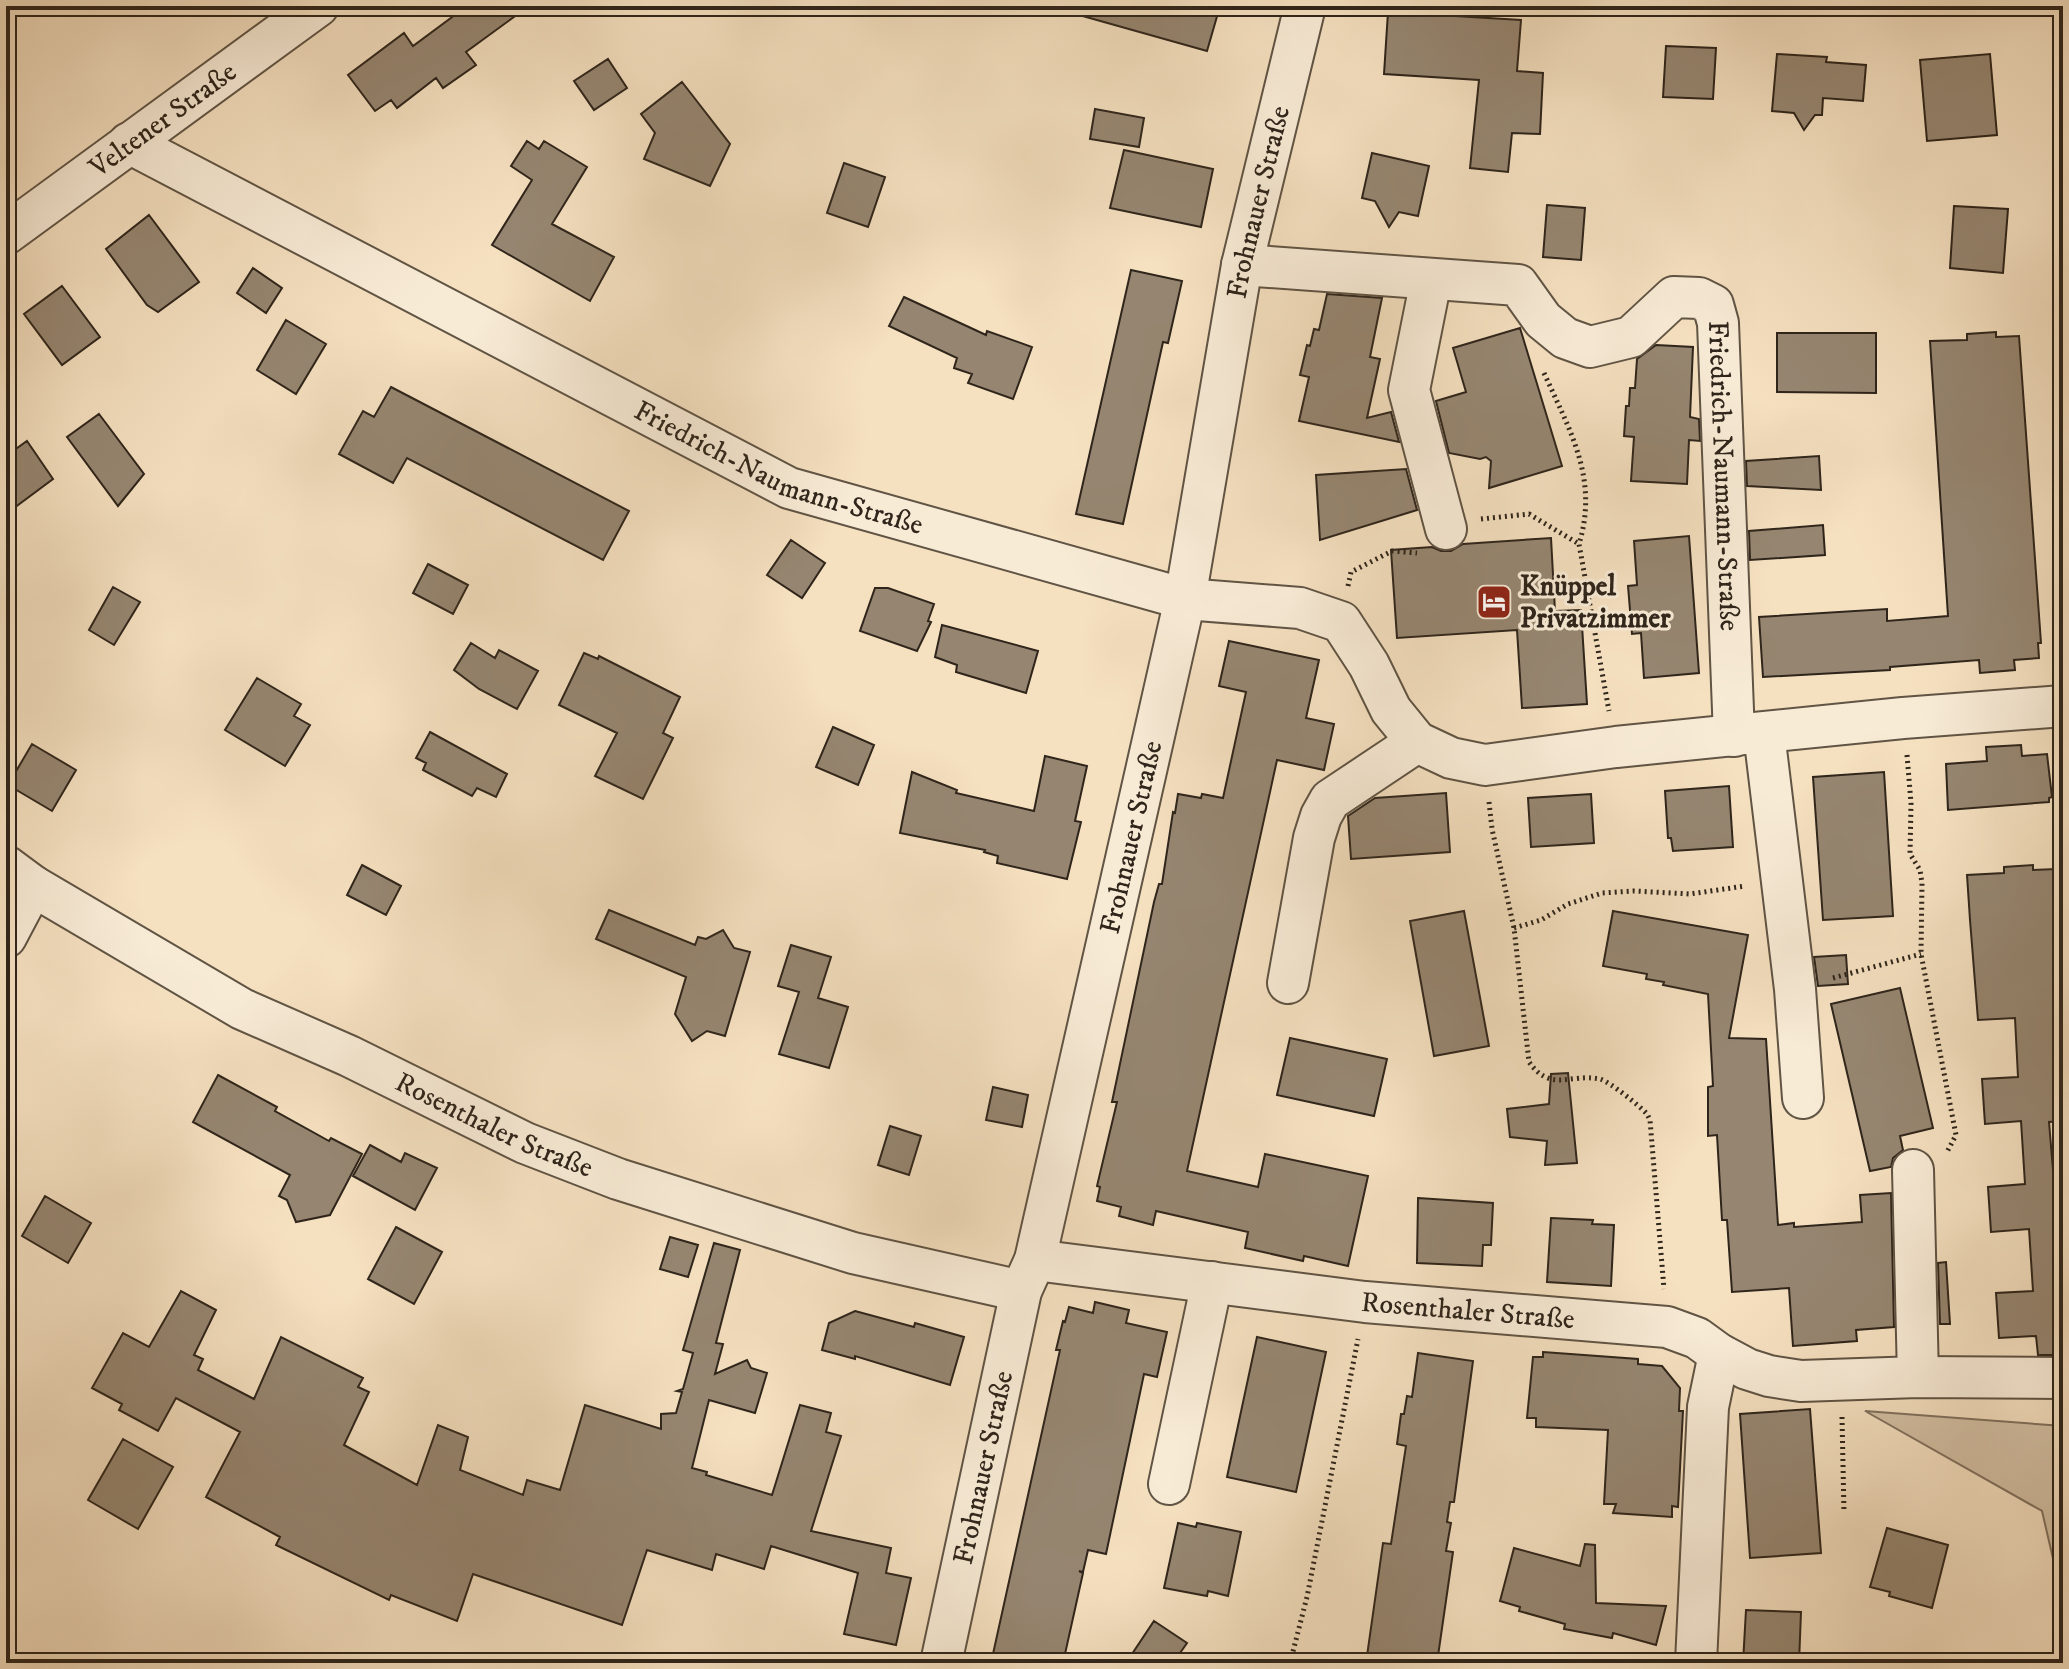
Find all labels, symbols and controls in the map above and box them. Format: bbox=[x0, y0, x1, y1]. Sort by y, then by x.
street label: Veltener Straße bbox=[81, 54, 243, 186]
street label: Frohnauer Straße bbox=[1219, 102, 1298, 301]
street label: Friedrich-Naumann-Straße bbox=[1700, 320, 1747, 632]
street label: Friedrich-Naumann-Straße bbox=[628, 393, 927, 542]
place label: Knüppel Privatzimmer bbox=[1520, 569, 1671, 636]
hotel icon: Knüppel Privatzimmer bbox=[1475, 583, 1513, 621]
street label: Frohnauer Straße bbox=[1092, 737, 1170, 937]
street label: Rosenthaler Straße bbox=[390, 1064, 598, 1185]
street label: Rosenthaler Straße bbox=[1360, 1284, 1576, 1337]
street label: Frohnauer Straße bbox=[945, 1367, 1021, 1567]

